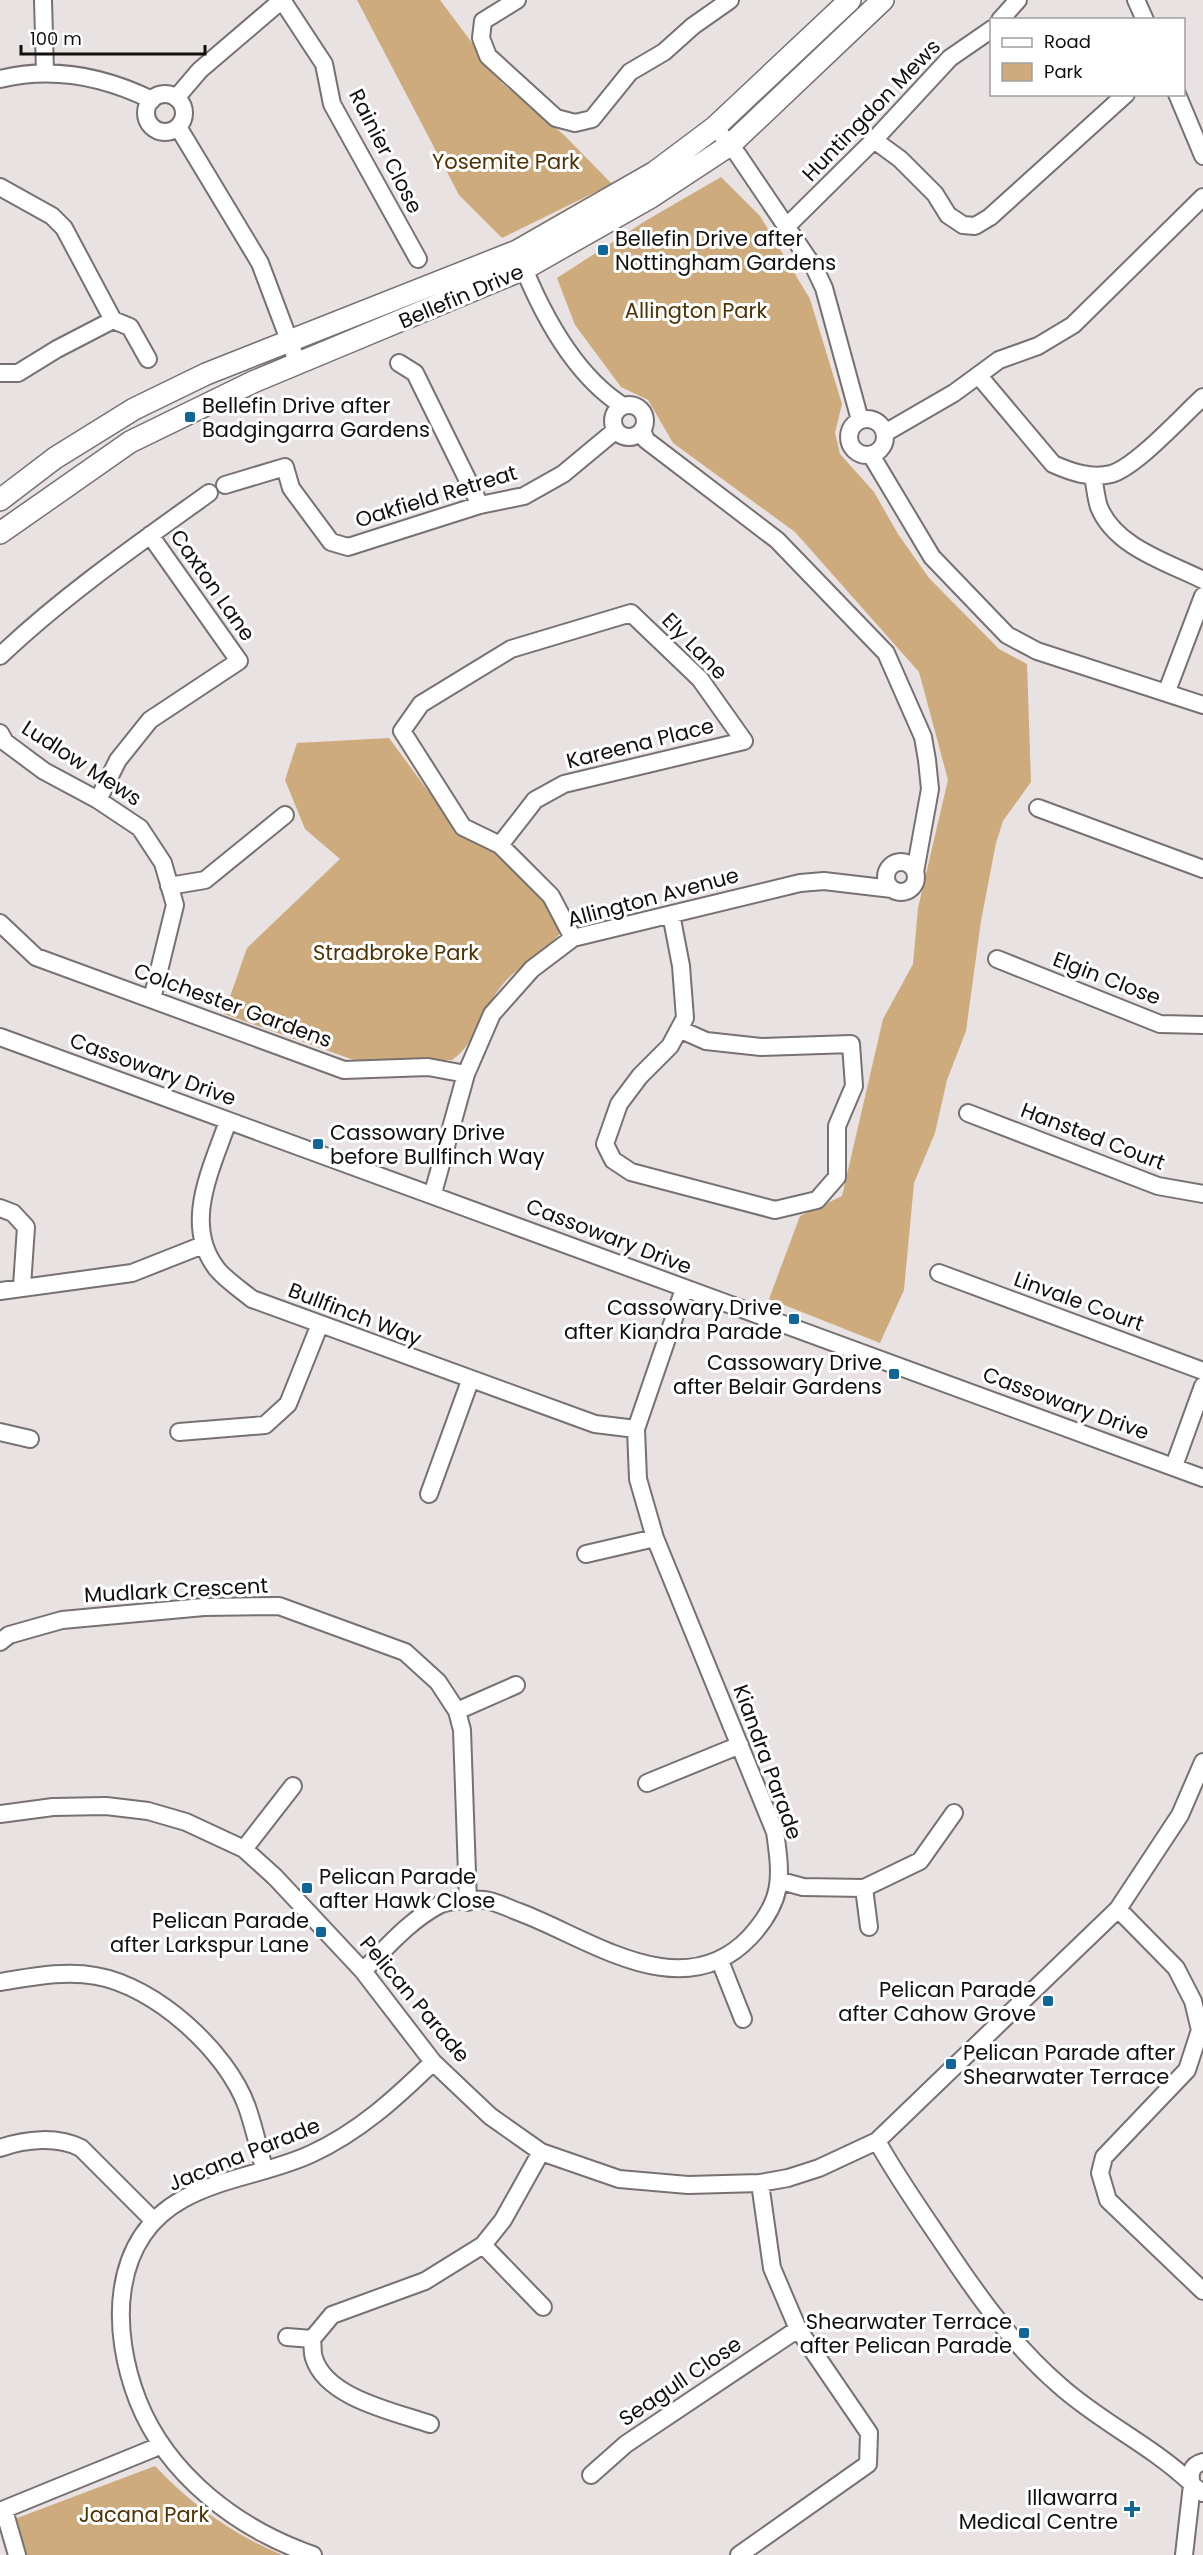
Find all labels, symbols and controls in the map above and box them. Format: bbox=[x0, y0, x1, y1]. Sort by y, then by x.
scale bar bbox=[21, 18, 206, 56]
legend bbox=[990, 18, 1185, 96]
text: 100 m bbox=[30, 26, 82, 51]
text: Road bbox=[1044, 29, 1091, 54]
street label: Huntingdon Mews bbox=[795, 32, 947, 188]
text: Park bbox=[1044, 59, 1083, 84]
street label: Rainier Close bbox=[342, 84, 430, 218]
park label: Yosemite Park bbox=[432, 147, 580, 176]
place label: Bellefin Drive after Nottingham Gardens bbox=[615, 224, 836, 277]
marker: Bellefin Drive after Nottingham Gardens bbox=[596, 243, 610, 257]
street label: Bellefin Drive bbox=[394, 257, 528, 335]
park label: Allington Park bbox=[625, 296, 767, 325]
place label: Bellefin Drive after Badgingarra Gardens bbox=[202, 391, 430, 444]
marker: Bellefin Drive after Badgingarra Gardens bbox=[183, 410, 197, 424]
street label: Oakfield Retreat bbox=[352, 458, 520, 534]
street label: Caxton Lane bbox=[164, 523, 262, 647]
street label: Ely Lane bbox=[656, 606, 734, 686]
street label: Kareena Place bbox=[563, 711, 717, 775]
street label: Ludlow Mews bbox=[16, 713, 148, 813]
street label: Allington Avenue bbox=[564, 860, 742, 934]
park label: Stradbroke Park bbox=[313, 938, 479, 967]
street label: Elgin Close bbox=[1049, 944, 1165, 1012]
street label: Colchester Gardens bbox=[130, 956, 336, 1054]
street label: Cassowary Drive bbox=[66, 1025, 240, 1113]
street label: Hansted Court bbox=[1017, 1095, 1169, 1177]
place label: Cassowary Drive before Bullfinch Way bbox=[330, 1118, 545, 1171]
marker: Cassowary Drive before Bullfinch Way bbox=[311, 1137, 325, 1151]
street label: Cassowary Drive bbox=[522, 1191, 696, 1281]
street label: Linvale Court bbox=[1010, 1264, 1148, 1338]
street label: Bullfinch Way bbox=[284, 1275, 426, 1353]
place label: Cassowary Drive after Kiandra Parade bbox=[564, 1293, 782, 1346]
marker: Cassowary Drive after Kiandra Parade bbox=[787, 1312, 801, 1326]
place label: Cassowary Drive after Belair Gardens bbox=[673, 1348, 882, 1401]
street label: Cassowary Drive bbox=[979, 1359, 1153, 1447]
marker: Cassowary Drive after Belair Gardens bbox=[887, 1367, 901, 1381]
street label: Mudlark Crescent bbox=[83, 1571, 269, 1609]
street label: Kiandra Parade bbox=[727, 1681, 809, 1843]
place label: Pelican Parade after Hawk Close bbox=[319, 1862, 495, 1915]
marker: Pelican Parade after Hawk Close bbox=[300, 1881, 314, 1895]
place label: Pelican Parade after Larkspur Lane bbox=[110, 1906, 309, 1959]
marker: Pelican Parade after Larkspur Lane bbox=[314, 1925, 328, 1939]
street label: Pelican Parade bbox=[353, 1930, 477, 2068]
place label: Pelican Parade after Cahow Grove bbox=[838, 1975, 1036, 2028]
marker: Pelican Parade after Cahow Grove bbox=[1041, 1994, 1055, 2008]
place label: Pelican Parade after Shearwater Terrace bbox=[963, 2038, 1175, 2091]
marker: Pelican Parade after Shearwater Terrace bbox=[944, 2057, 958, 2071]
street label: Jacana Parade bbox=[164, 2110, 324, 2198]
place label: Shearwater Terrace after Pelican Parade bbox=[800, 2307, 1012, 2360]
marker: Shearwater Terrace after Pelican Parade bbox=[1017, 2326, 1031, 2340]
street label: Seagull Close bbox=[613, 2329, 747, 2433]
place label: Illawarra Medical Centre bbox=[959, 2483, 1118, 2536]
park label: Jacana Park bbox=[79, 2500, 209, 2529]
marker: Illawarra Medical Centre bbox=[1123, 2500, 1141, 2518]

